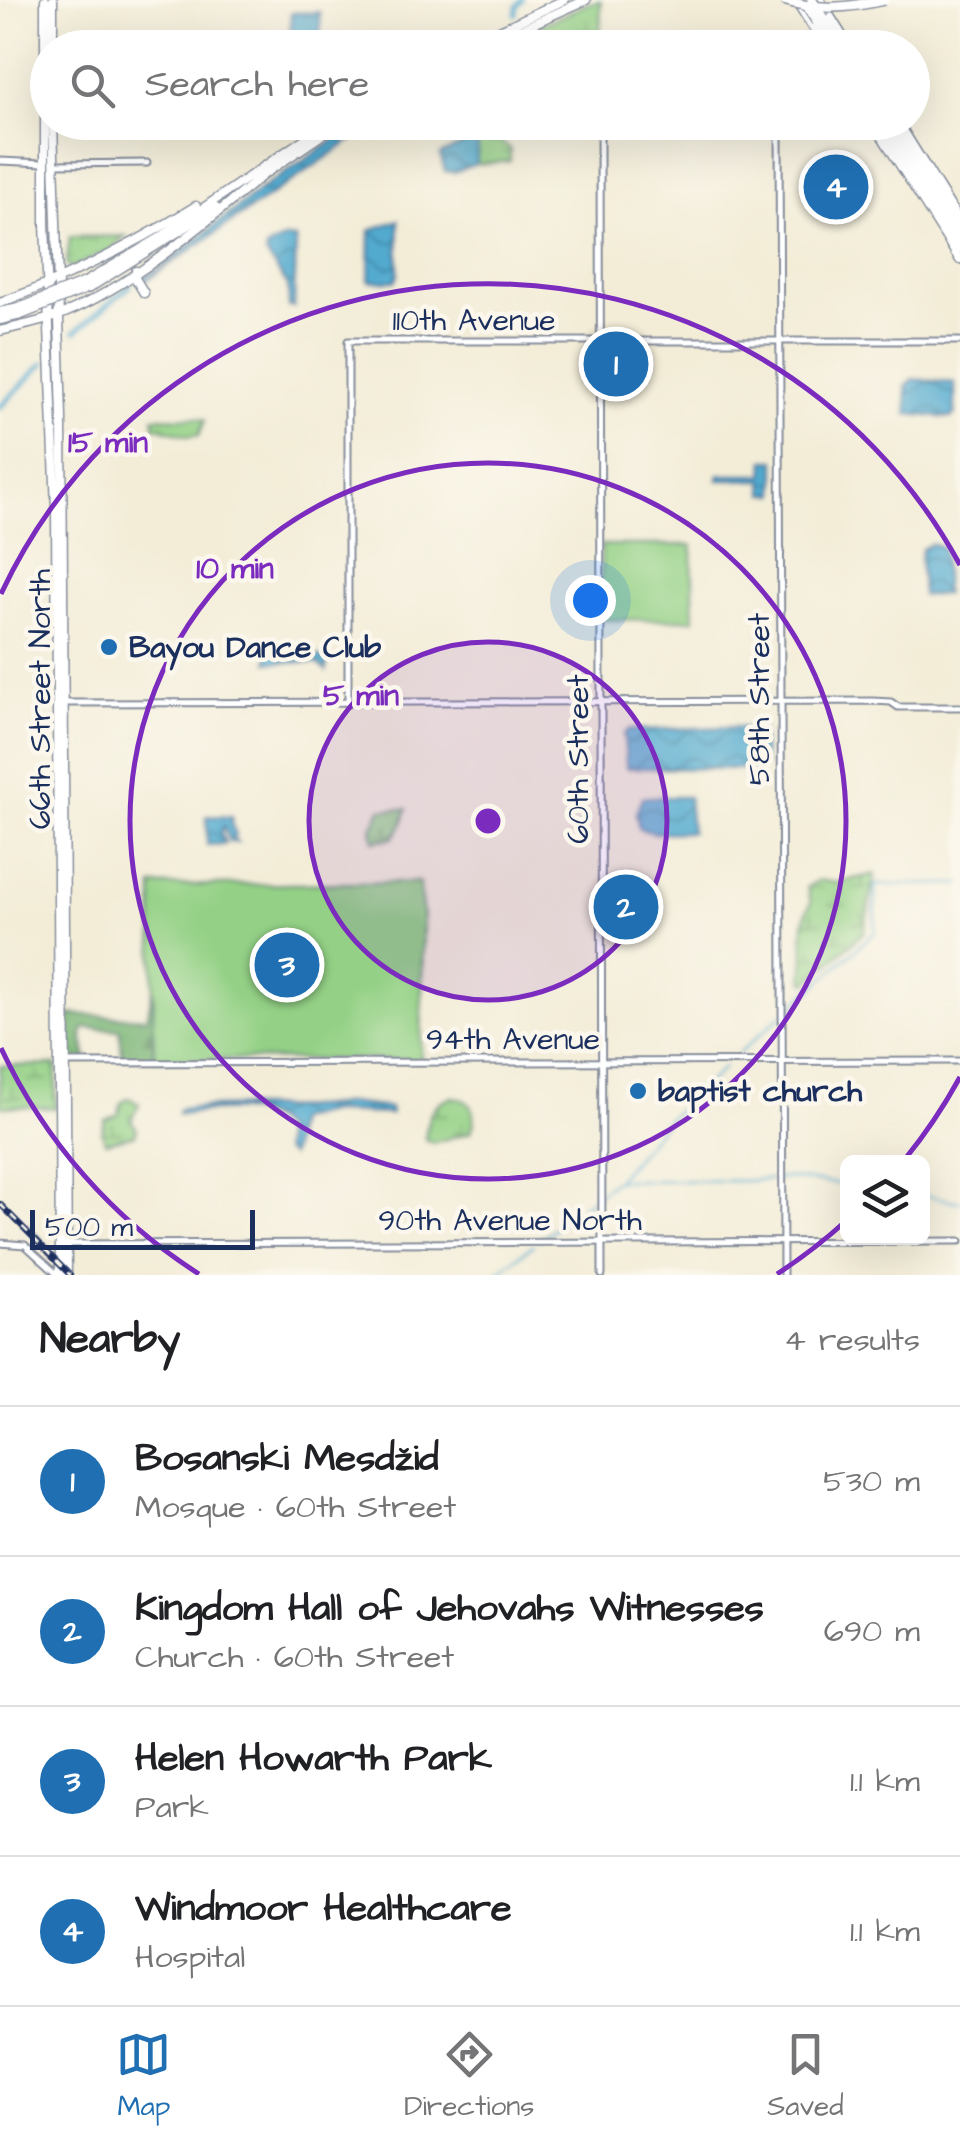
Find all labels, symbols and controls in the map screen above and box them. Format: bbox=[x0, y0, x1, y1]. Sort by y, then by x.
search box bbox=[30, 30, 930, 140]
icon: search bbox=[65, 58, 120, 113]
text: Search here bbox=[145, 59, 369, 111]
pin: 4 bbox=[804, 150, 868, 224]
street label: 110th Avenue bbox=[392, 300, 556, 342]
pin: 1 bbox=[584, 326, 648, 402]
text: 15 min bbox=[68, 422, 148, 464]
text: 10 min bbox=[196, 548, 274, 590]
street label: 66th Street North bbox=[20, 569, 62, 829]
your location bbox=[565, 575, 616, 626]
street label: 58th Street bbox=[739, 613, 781, 785]
place label: Bayou Dance Club bbox=[129, 627, 381, 671]
marker: Bayou Dance Club bbox=[98, 636, 120, 658]
street label: 60th Street bbox=[558, 674, 600, 844]
text: 5 min bbox=[323, 675, 399, 717]
centre of rings bbox=[470, 803, 506, 839]
pin: 2 bbox=[594, 870, 658, 944]
pin: 3 bbox=[254, 928, 320, 1002]
street label: 94th Avenue bbox=[426, 1019, 600, 1061]
place label: baptist church bbox=[658, 1071, 863, 1114]
marker: baptist church bbox=[627, 1080, 649, 1102]
map controls bbox=[840, 1155, 930, 1245]
button: layers bbox=[840, 1155, 930, 1245]
street label: 90th Avenue North bbox=[378, 1200, 642, 1242]
scale bar bbox=[30, 1205, 255, 1250]
text: 500 m bbox=[45, 1208, 133, 1247]
text: Nearby bbox=[40, 1311, 180, 1369]
text: 4 results bbox=[784, 1318, 920, 1363]
text: Bosanski Mesdžid bbox=[135, 1433, 439, 1485]
text: 1 bbox=[70, 1459, 75, 1504]
text: 530 m bbox=[823, 1459, 920, 1504]
text: Mosque · 60th Street bbox=[135, 1485, 456, 1530]
text: Kingdom Hall of Jehovahs Witnesses bbox=[135, 1583, 764, 1635]
text: 2 bbox=[63, 1609, 82, 1654]
text: 690 m bbox=[824, 1609, 920, 1654]
text: Church · 60th Street bbox=[135, 1635, 454, 1680]
text: Helen Howarth Park bbox=[135, 1733, 492, 1785]
text: 3 bbox=[64, 1759, 81, 1804]
text: 1.1 km bbox=[850, 1759, 920, 1804]
text: Park bbox=[135, 1785, 209, 1830]
text: Windmoor Healthcare bbox=[135, 1883, 511, 1935]
text: 4 bbox=[62, 1909, 83, 1954]
text: 1.1 km bbox=[850, 1909, 920, 1954]
text: Hospital bbox=[135, 1935, 245, 1980]
tab: Map bbox=[116, 2027, 171, 2126]
tab: Directions bbox=[404, 2027, 534, 2126]
tab: Saved bbox=[767, 2027, 844, 2126]

